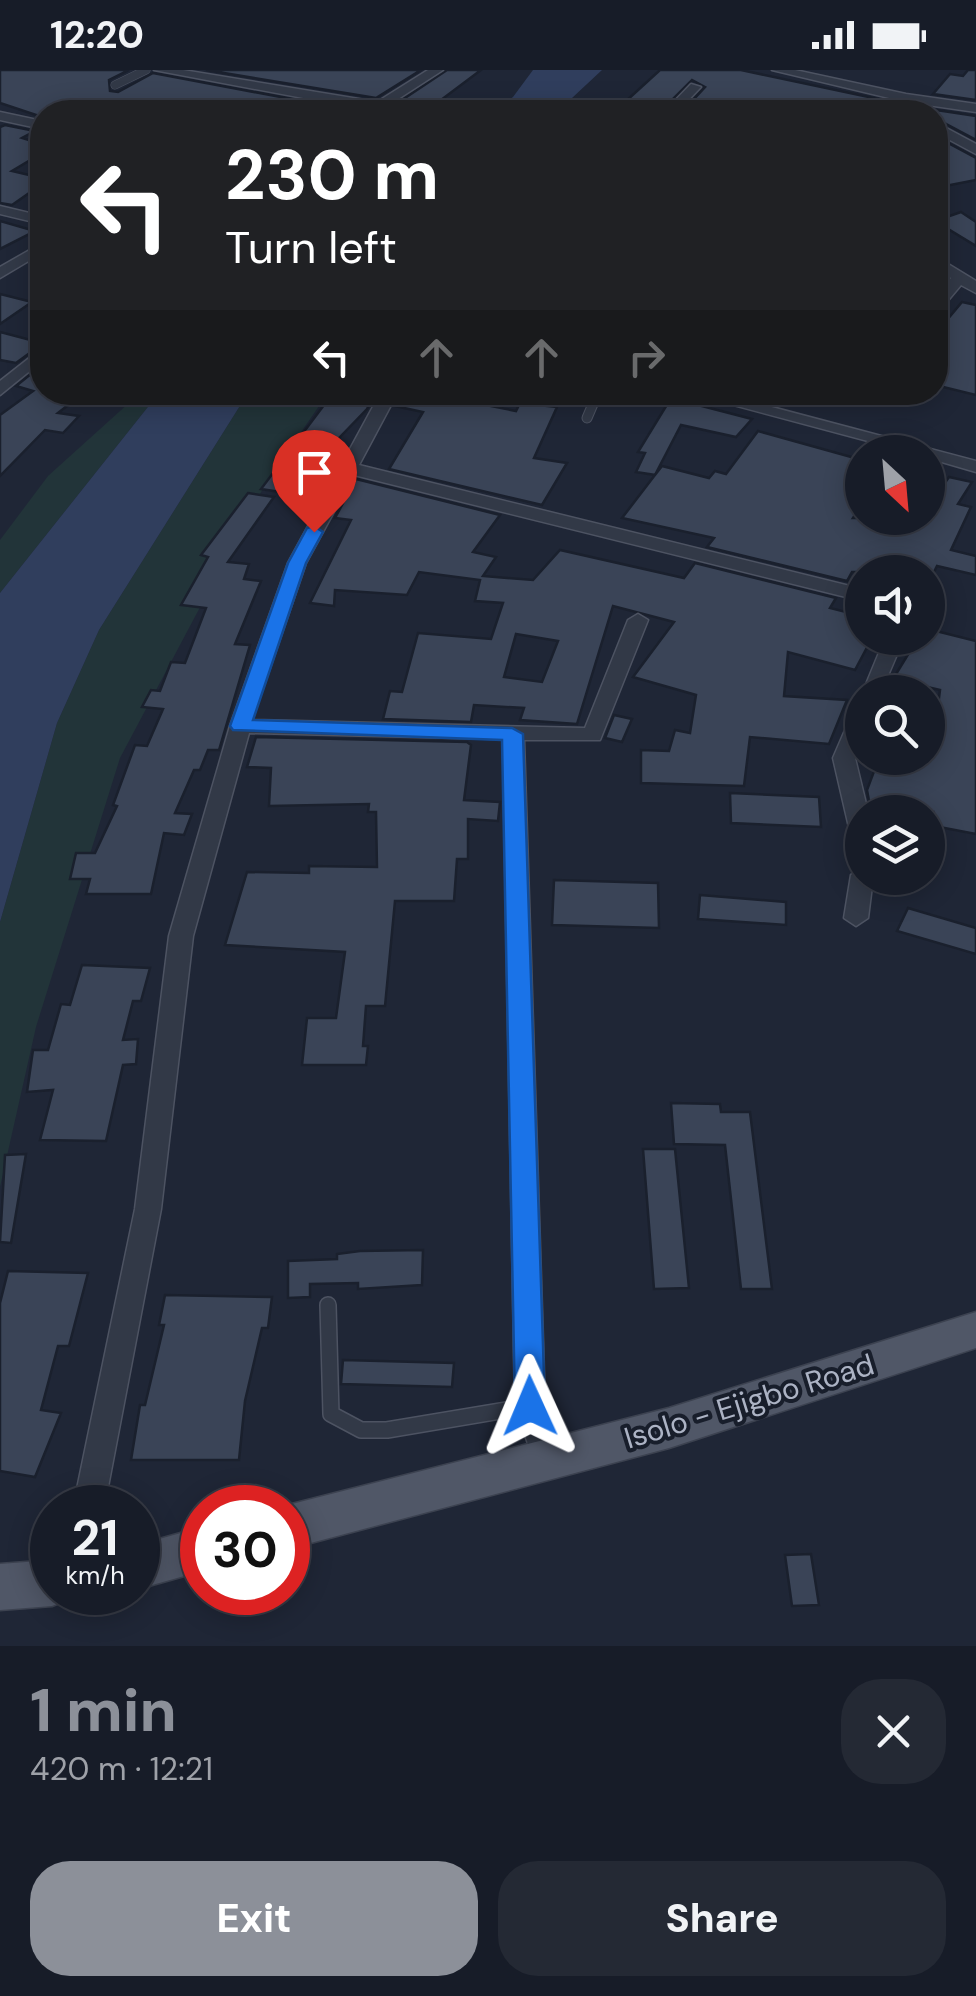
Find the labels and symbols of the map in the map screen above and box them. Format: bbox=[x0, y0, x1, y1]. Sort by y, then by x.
pin bbox=[272, 430, 357, 533]
north arrow bbox=[845, 435, 945, 535]
street label: Isolo - Ejigbo Road bbox=[619, 1344, 879, 1458]
position arrow bbox=[478, 1354, 582, 1458]
speed limit sign: 30 bbox=[180, 1485, 310, 1615]

